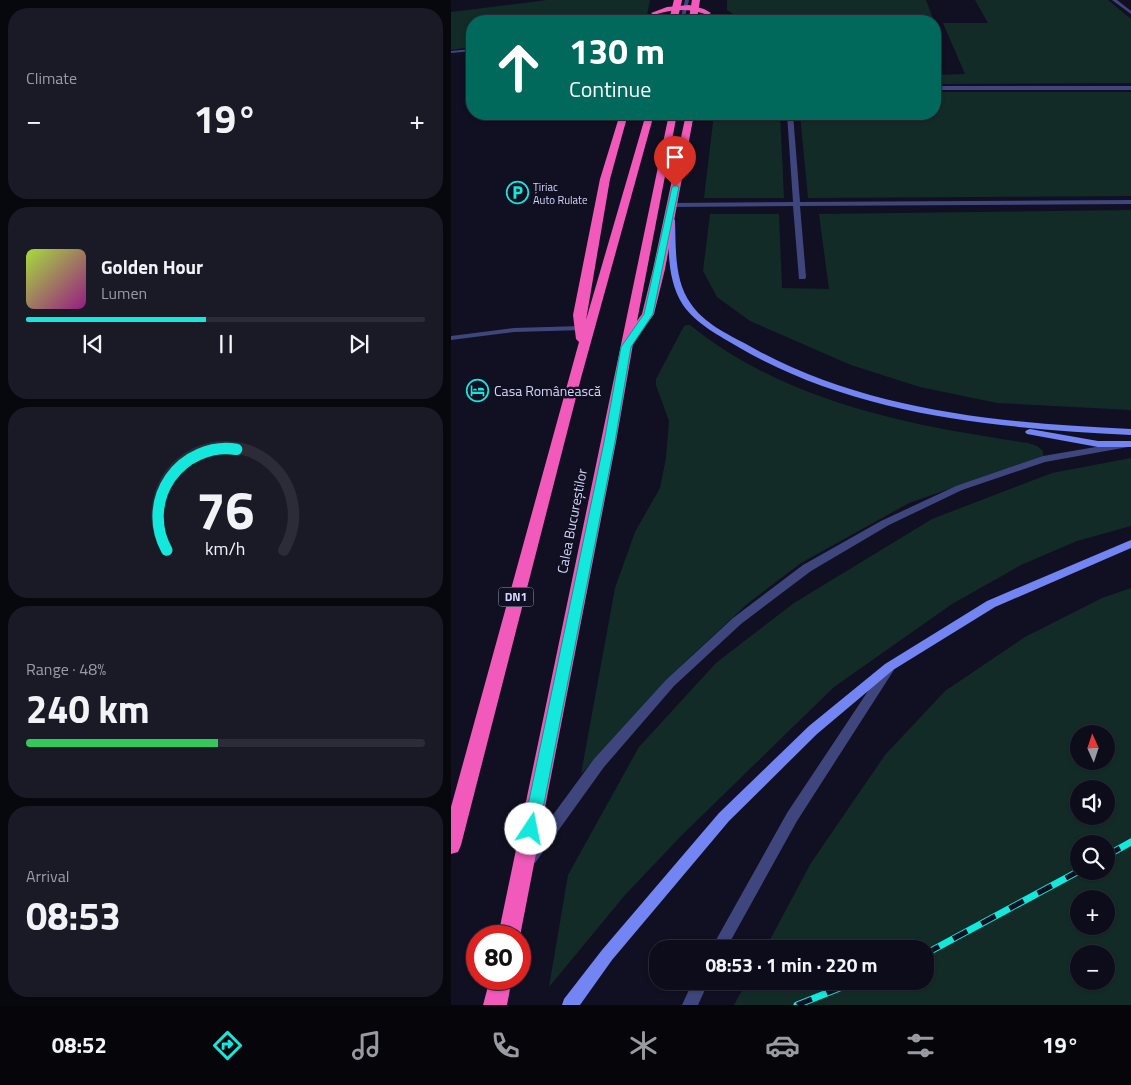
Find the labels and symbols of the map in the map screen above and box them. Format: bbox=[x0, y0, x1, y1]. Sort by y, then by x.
pin bbox=[654, 136, 696, 187]
place label: Țiriac Auto Rulate bbox=[533, 179, 588, 208]
parking icon: Țiriac Auto Rulate bbox=[505, 181, 529, 205]
hotel icon: Casa Românească bbox=[466, 379, 490, 403]
place label: Casa Românească bbox=[494, 380, 601, 401]
street label: Calea Bucureștilor bbox=[551, 467, 592, 575]
road number: DN1 bbox=[499, 588, 533, 606]
north arrow bbox=[1070, 725, 1115, 770]
position arrow bbox=[504, 802, 556, 854]
speed limit sign: 80 bbox=[466, 925, 531, 990]

